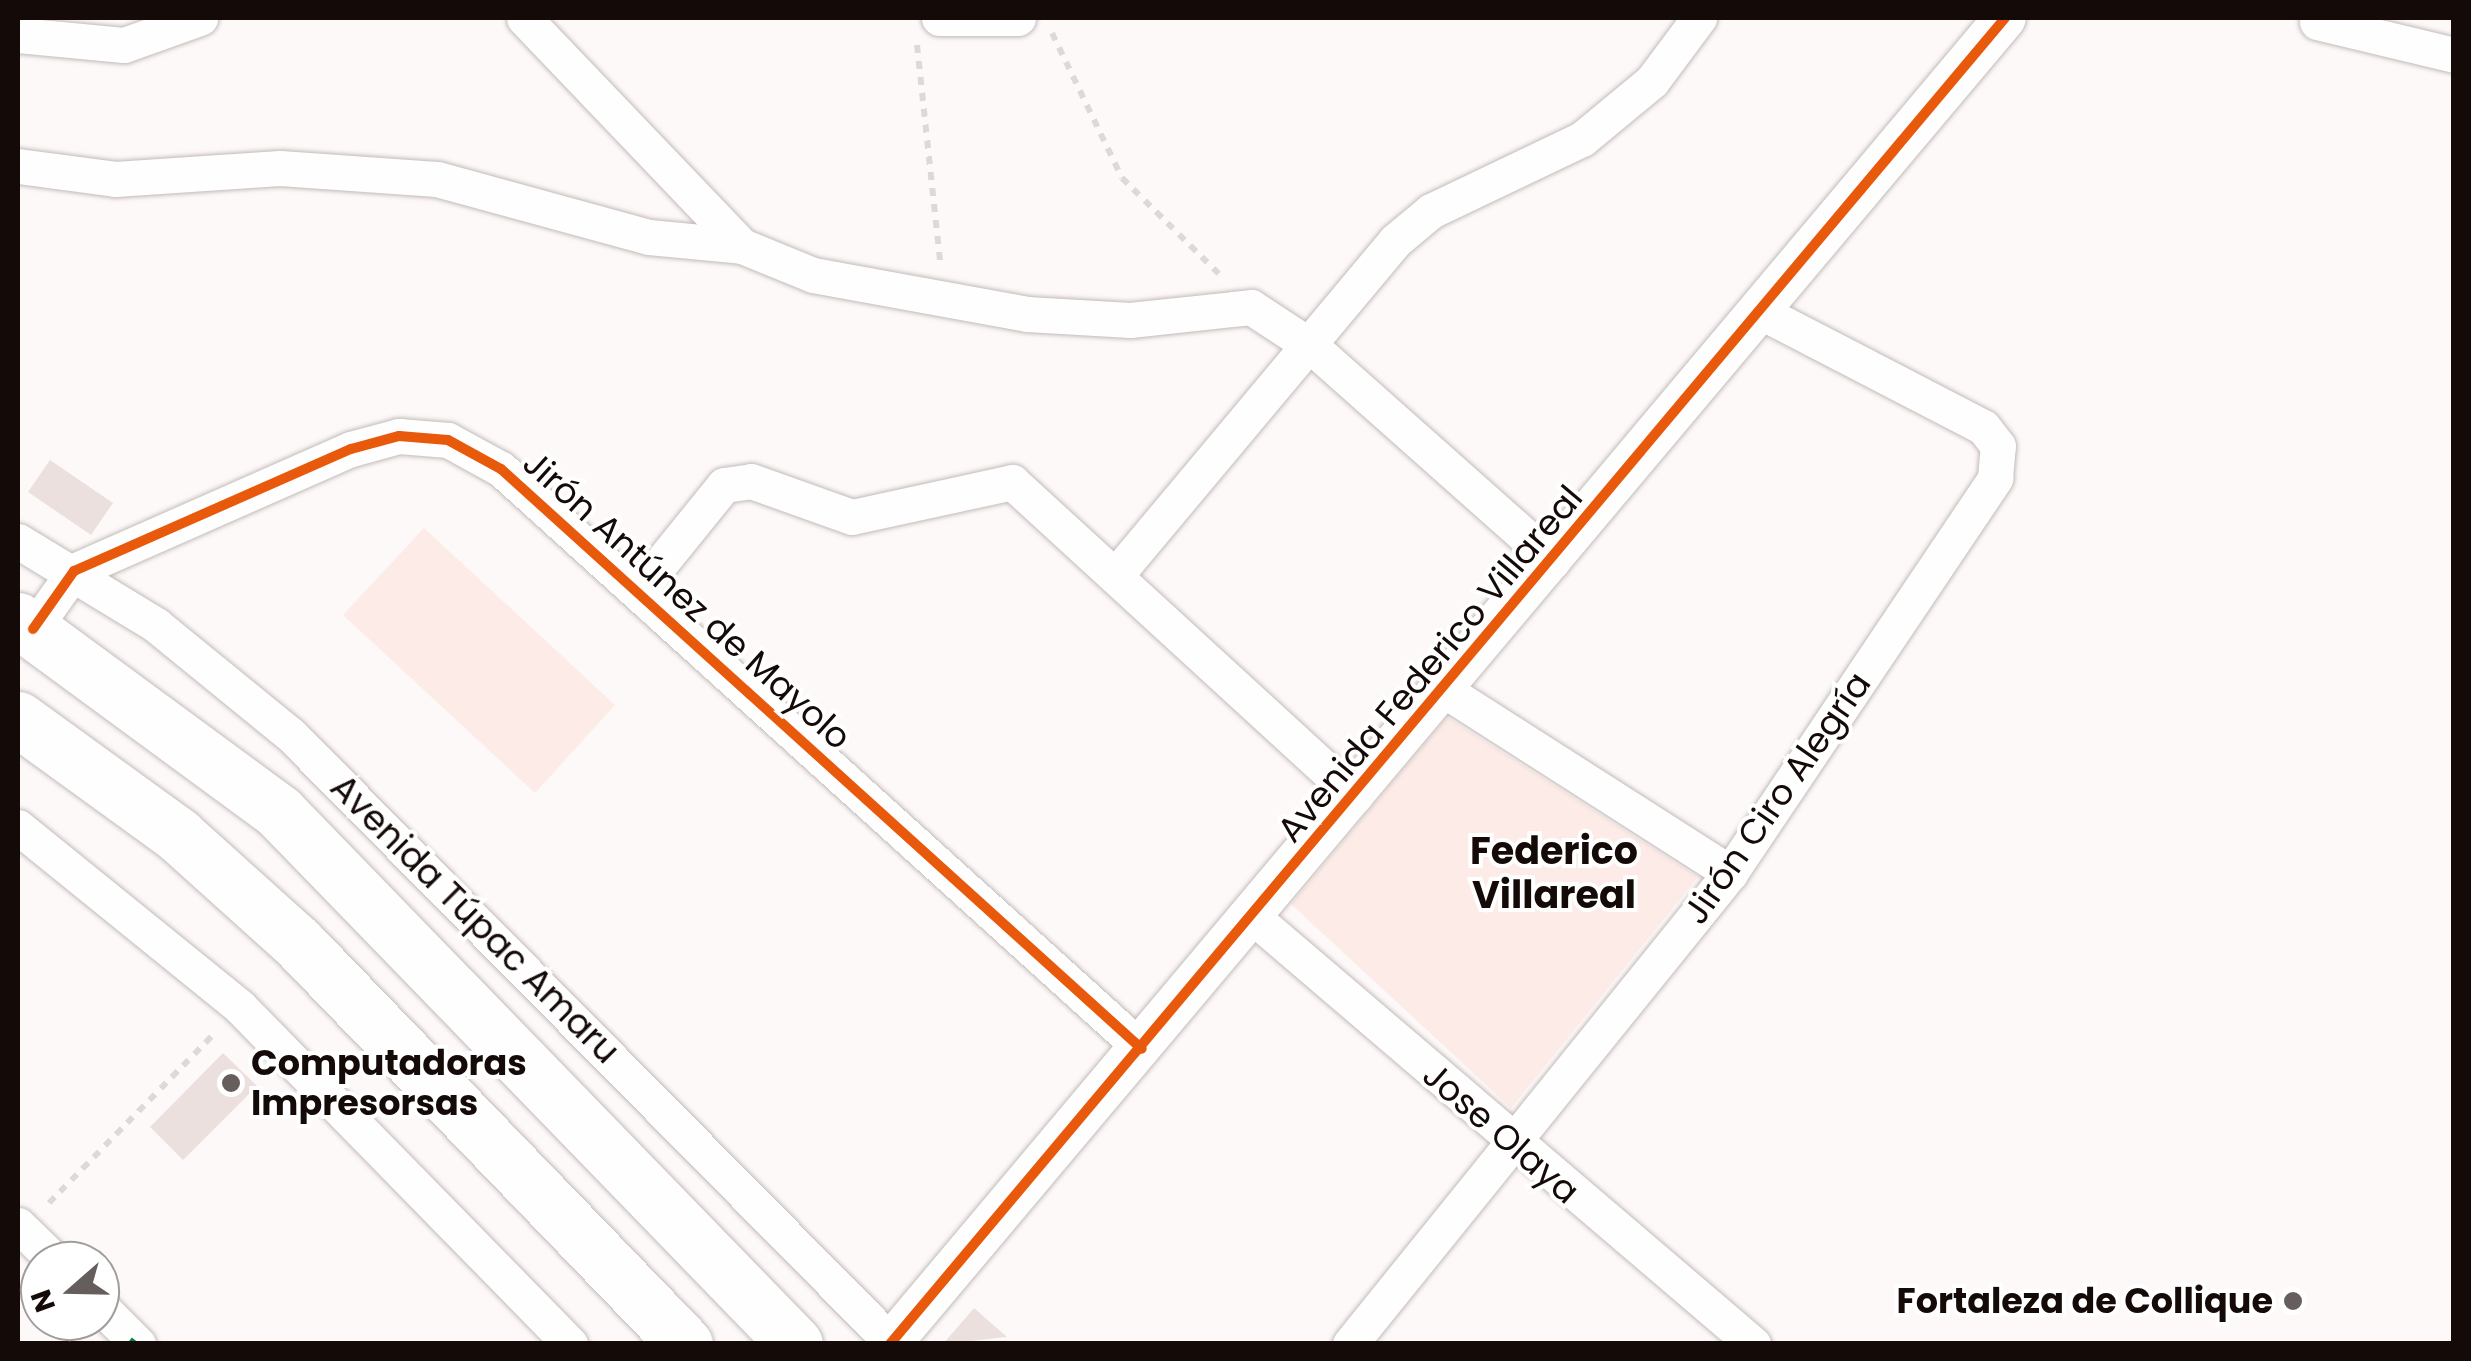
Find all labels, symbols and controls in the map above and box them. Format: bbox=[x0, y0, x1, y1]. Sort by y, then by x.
street label: Jirón Antúnez de Mayolo bbox=[514, 442, 860, 758]
street label: Avenida Federico Villareal bbox=[1269, 477, 1591, 851]
street label: Jirón Ciro Alegría bbox=[1674, 664, 1880, 932]
street label: Avenida Túpac Amaru bbox=[322, 766, 628, 1072]
district label: Federico Villareal bbox=[1470, 828, 1638, 918]
place label: Computadoras Impresorsas bbox=[251, 1042, 527, 1124]
street label: Jose Olaya bbox=[1414, 1054, 1588, 1212]
marker: Computadoras Impresorsas bbox=[220, 1072, 242, 1094]
north arrow bbox=[20, 1241, 120, 1341]
place label: Fortaleza de Collique bbox=[1897, 1280, 2273, 1322]
text: N bbox=[21, 1284, 65, 1317]
marker: Fortaleza de Collique bbox=[2282, 1290, 2304, 1312]

